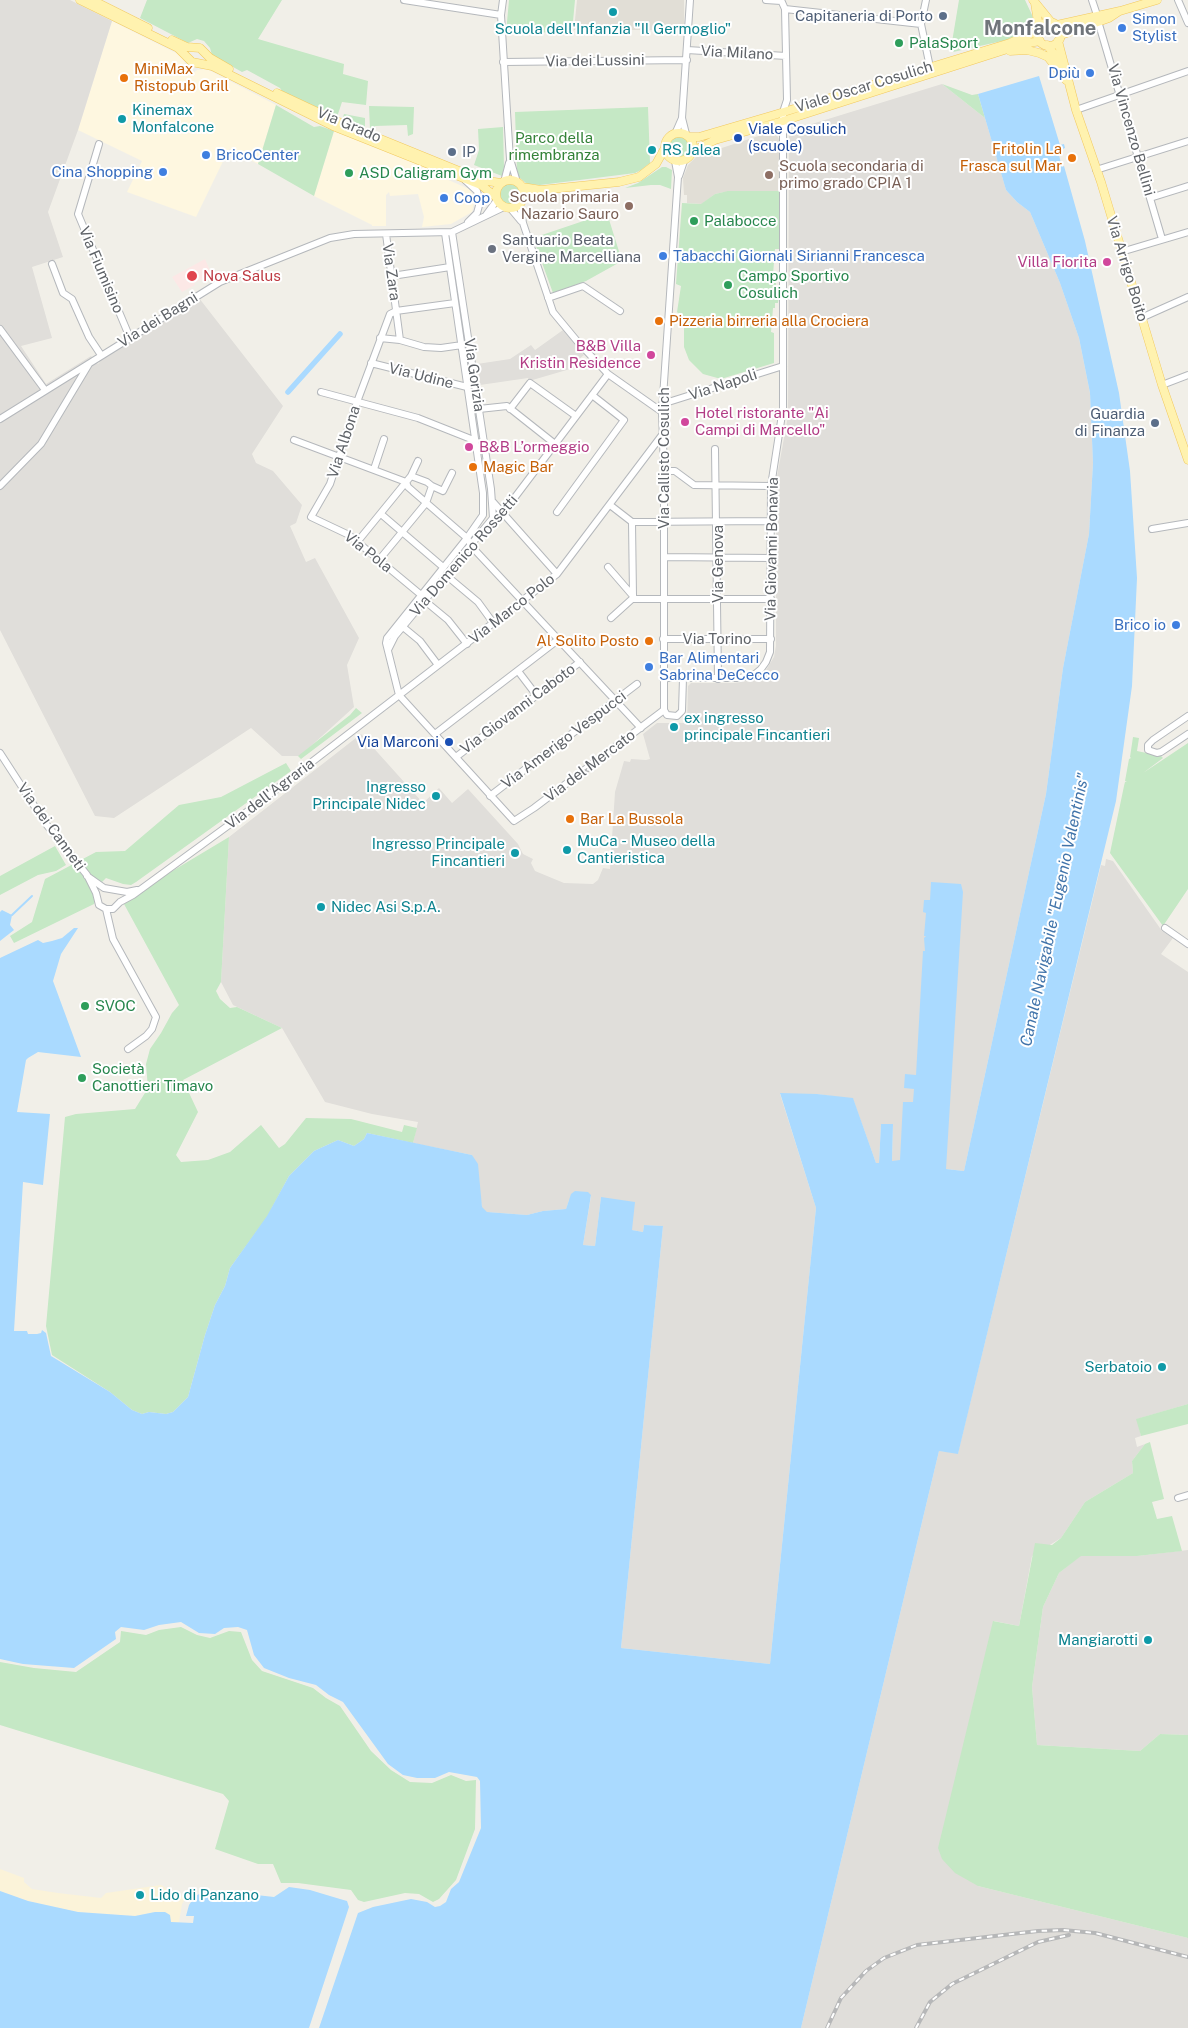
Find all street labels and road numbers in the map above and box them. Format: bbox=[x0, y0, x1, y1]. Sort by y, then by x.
street label: Via Milano bbox=[700, 42, 774, 64]
street label: Via dei Lussini bbox=[545, 51, 645, 71]
street label: Viale Oscar Cosulich bbox=[793, 58, 935, 116]
street label: Via Vincenzo Bellini bbox=[1104, 62, 1158, 198]
street label: Via Grado bbox=[314, 103, 384, 147]
street label: Via Arrigo Boito bbox=[1102, 214, 1152, 324]
street label: Via Fiumisino bbox=[75, 224, 127, 316]
street label: Via Zara bbox=[378, 242, 404, 302]
street label: Via dei Bagni bbox=[115, 288, 201, 352]
street label: Via Gorizia bbox=[460, 337, 488, 413]
street label: Via Udine bbox=[387, 359, 455, 393]
street label: Via Napoli bbox=[687, 365, 759, 405]
street label: Via Callisto Cosulich bbox=[655, 387, 673, 529]
street label: Via Albona bbox=[324, 403, 364, 481]
street label: Via Giovanni Bonavia bbox=[762, 477, 782, 621]
street label: Via Domenico Rossetti bbox=[406, 492, 522, 620]
street label: Via Genova bbox=[709, 525, 727, 603]
street label: Via Pola bbox=[340, 528, 396, 576]
street label: Via Marco Polo bbox=[466, 570, 558, 648]
street label: Via Torino bbox=[683, 630, 751, 648]
street label: Via Giovanni Caboto bbox=[457, 660, 579, 758]
street label: Via Amerigo Vespucci bbox=[498, 687, 630, 793]
street label: Via del Mercato bbox=[541, 726, 639, 806]
street label: Via dell'Agraria bbox=[222, 755, 318, 833]
street label: Via dei Canneti bbox=[13, 780, 89, 874]

